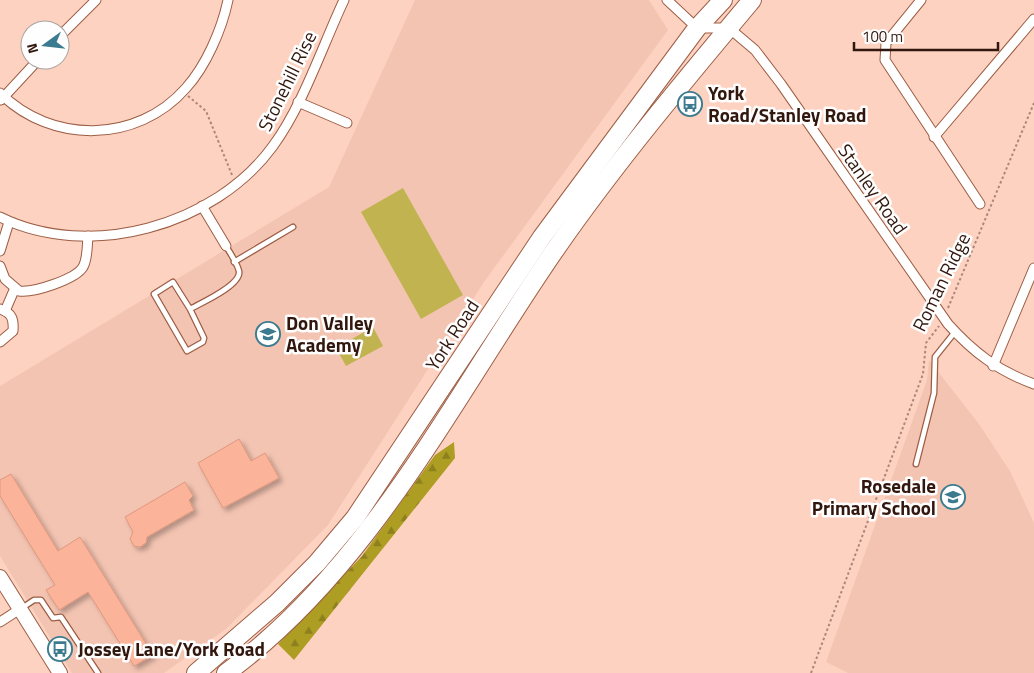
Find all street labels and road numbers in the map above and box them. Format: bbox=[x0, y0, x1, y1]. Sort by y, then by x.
street label: Stonehill Rise bbox=[250, 26, 323, 136]
street label: Stanley Road bbox=[831, 137, 915, 240]
street label: Roman Ridge bbox=[904, 228, 977, 336]
street label: York Road bbox=[418, 293, 486, 376]

